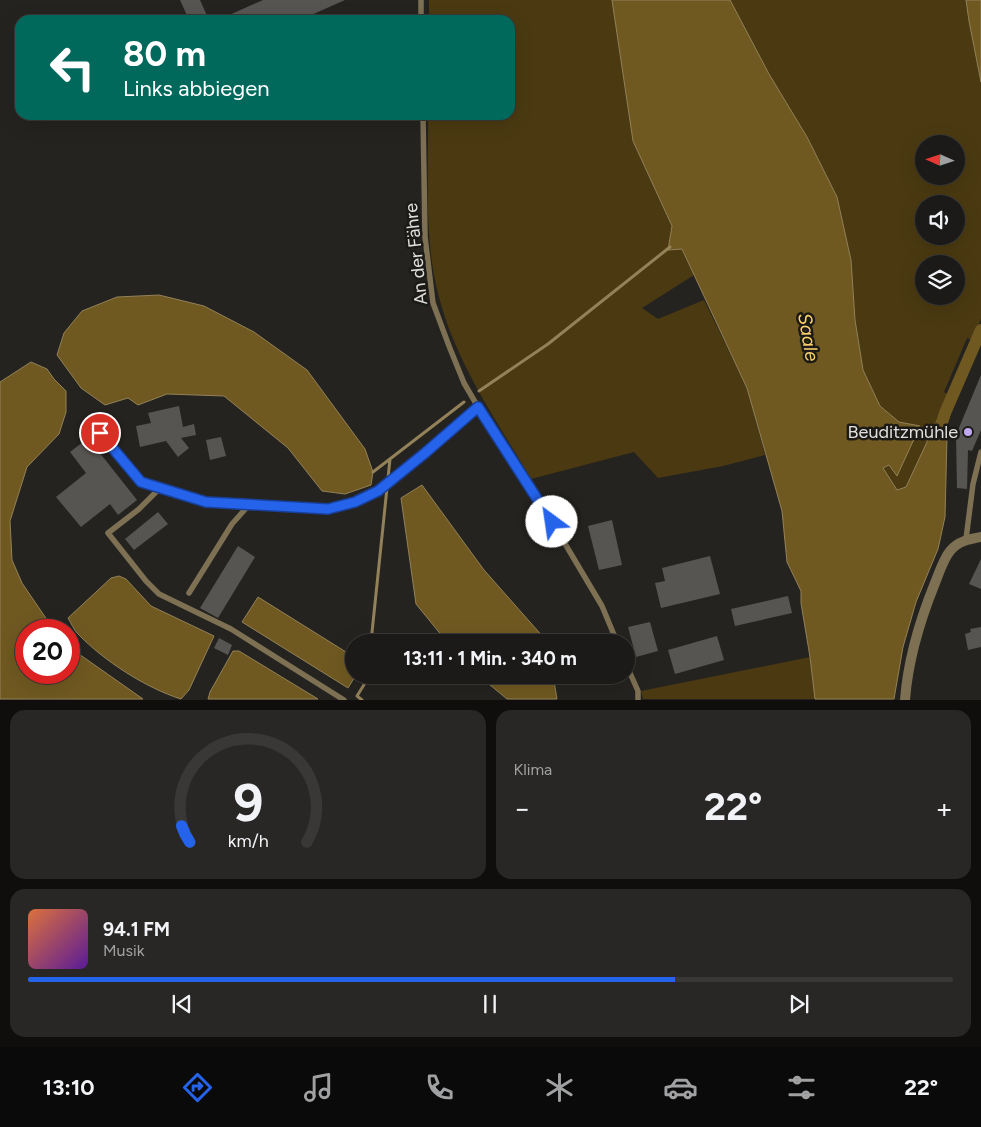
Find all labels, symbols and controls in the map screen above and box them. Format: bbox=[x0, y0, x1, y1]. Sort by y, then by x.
text: 80 m bbox=[123, 33, 206, 75]
icon: left bbox=[40, 35, 105, 100]
text: Links abbiegen bbox=[123, 75, 270, 102]
north arrow bbox=[915, 135, 965, 185]
map controls bbox=[915, 135, 965, 305]
button: sound bbox=[915, 195, 965, 245]
street label: An der Fähre bbox=[400, 202, 432, 306]
button: layers bbox=[915, 255, 965, 305]
water label: Saale bbox=[793, 311, 824, 364]
pin bbox=[79, 412, 121, 454]
icon: arrive bbox=[86, 419, 114, 447]
place label: Beuditzmühle bbox=[848, 421, 958, 443]
marker: Beuditzmühle bbox=[962, 426, 974, 438]
position arrow bbox=[525, 495, 577, 547]
speed limit sign: 20 bbox=[15, 619, 80, 684]
text: 13:11 · 1 Min. · 340 m bbox=[403, 647, 577, 670]
text: Klima bbox=[514, 760, 552, 779]
text: 9 bbox=[233, 772, 263, 834]
text: 22° bbox=[704, 784, 762, 830]
text: − bbox=[514, 791, 531, 825]
text: + bbox=[936, 791, 953, 825]
text: km/h bbox=[227, 830, 268, 851]
text: 94.1 FM bbox=[103, 918, 170, 941]
text: Musik bbox=[103, 941, 144, 960]
icon: previous bbox=[168, 990, 196, 1018]
icon: pause bbox=[476, 990, 504, 1018]
icon: next bbox=[785, 990, 813, 1018]
icon: directions bbox=[180, 1070, 215, 1105]
icon: music bbox=[301, 1070, 336, 1105]
icon: phone bbox=[422, 1070, 457, 1105]
icon: climate bbox=[542, 1070, 577, 1105]
icon: car bbox=[663, 1070, 698, 1105]
icon: filters bbox=[784, 1070, 819, 1105]
text: 13:10 bbox=[43, 1074, 95, 1101]
text: 22° bbox=[904, 1074, 938, 1101]

